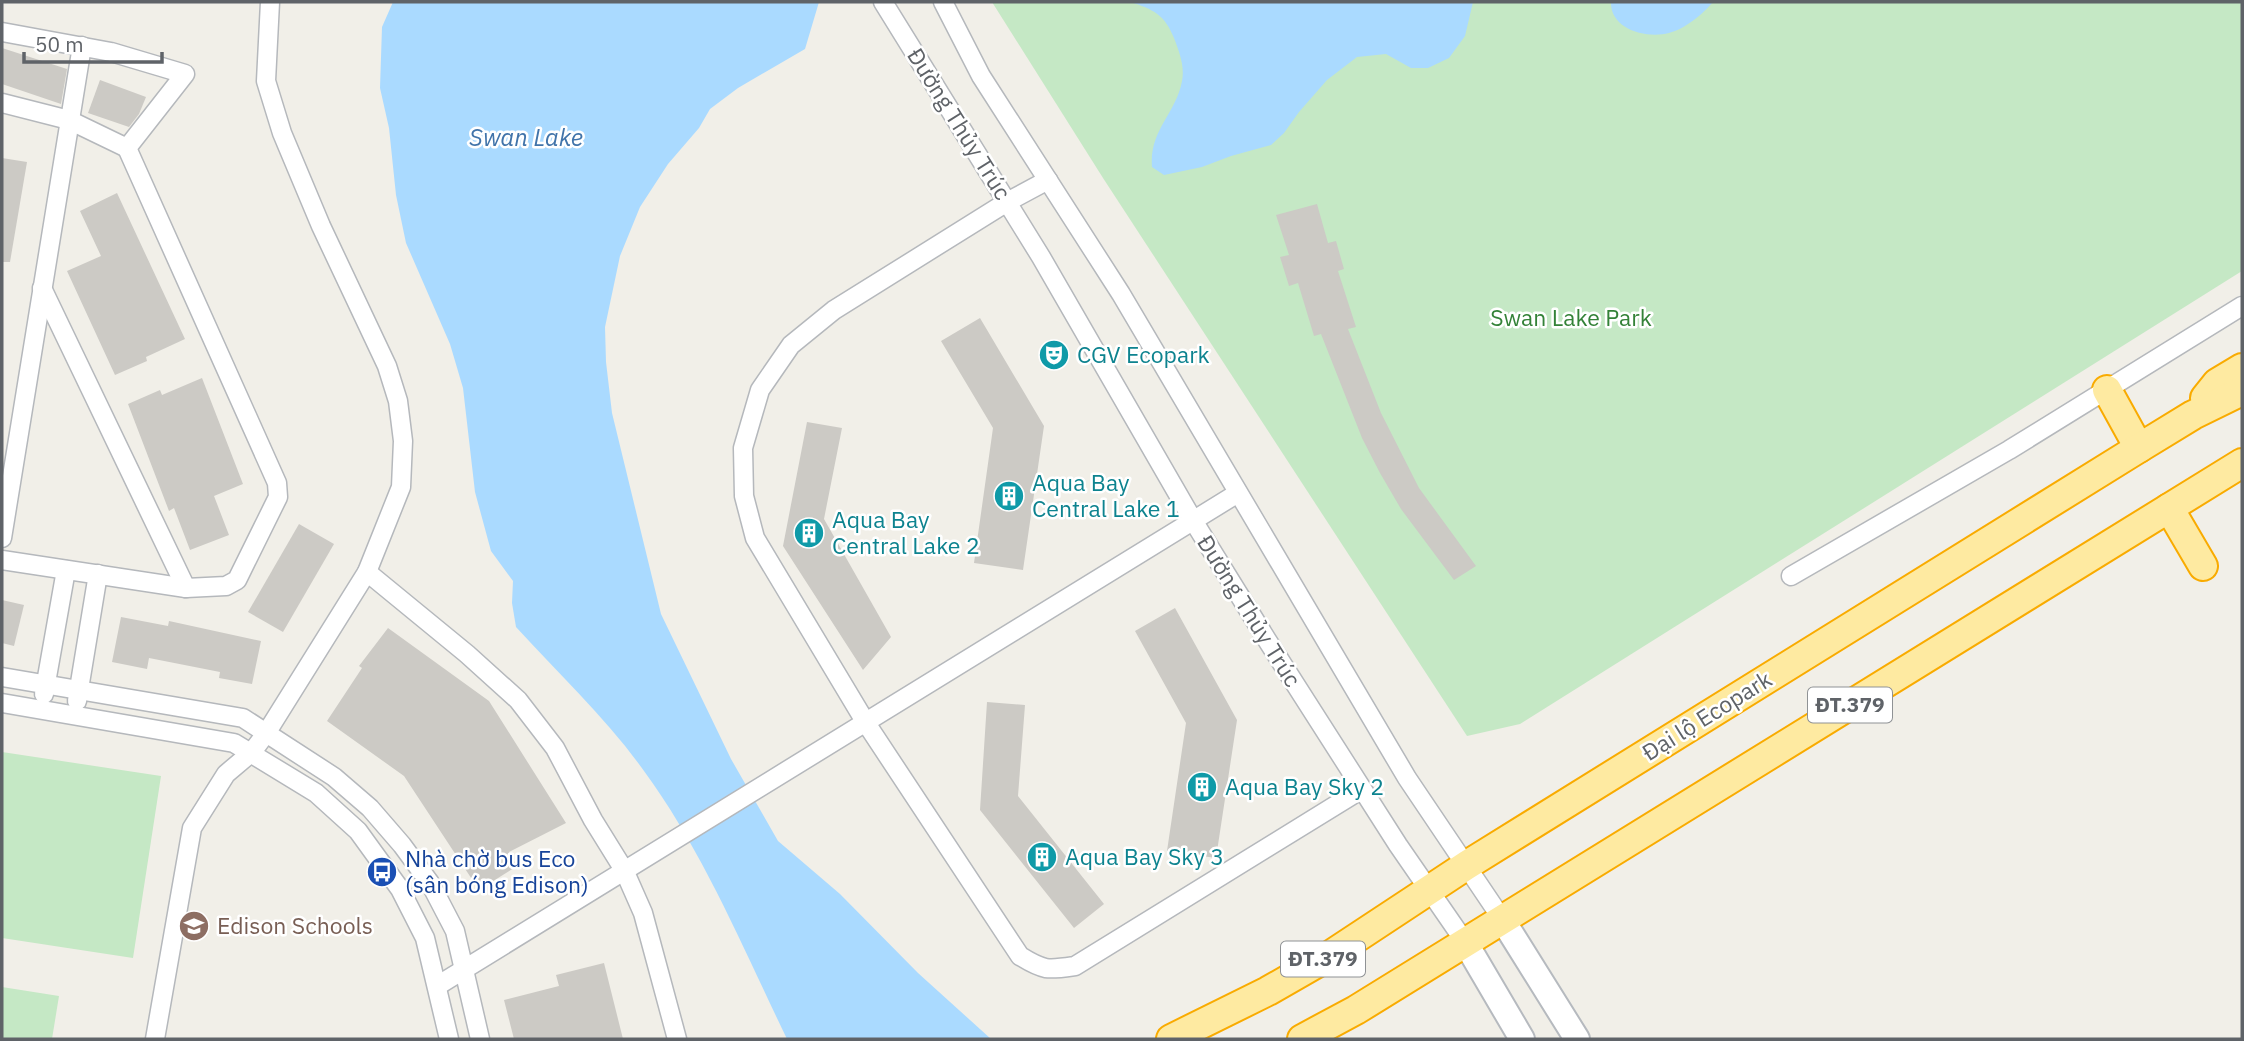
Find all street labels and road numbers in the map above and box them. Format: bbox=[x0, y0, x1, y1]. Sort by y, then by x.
street label: Đường Thủy Trúc bbox=[901, 42, 1019, 205]
street label: Đường Thủy Trúc bbox=[1191, 529, 1309, 692]
street label: Đại lộ Ecopark bbox=[1636, 663, 1777, 767]
road number: ĐT.379 bbox=[1808, 688, 1892, 722]
road number: ĐT.379 bbox=[1281, 942, 1365, 976]

